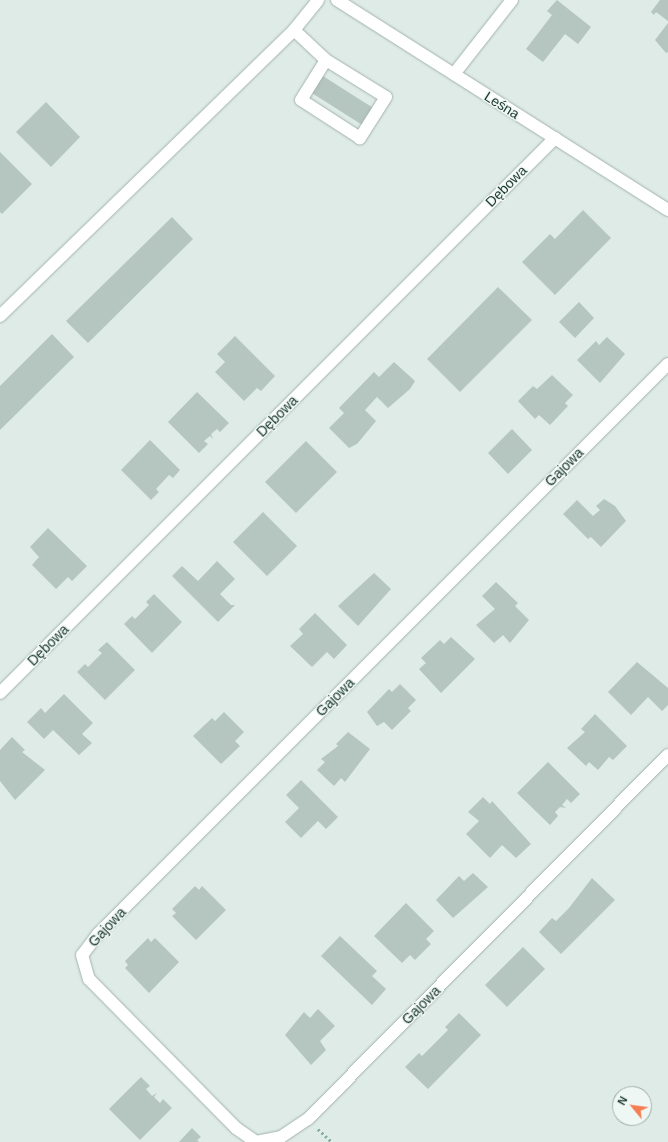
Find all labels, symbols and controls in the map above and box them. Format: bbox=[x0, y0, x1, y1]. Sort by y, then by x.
street label: Leśna bbox=[481, 88, 523, 122]
street label: Dębowa bbox=[482, 162, 530, 210]
street label: Dębowa bbox=[253, 392, 301, 440]
street label: Gajowa bbox=[541, 444, 587, 490]
street label: Dębowa bbox=[24, 621, 72, 669]
street label: Gajowa bbox=[312, 674, 358, 720]
street label: Gajowa bbox=[85, 904, 129, 950]
street label: Gajowa bbox=[398, 982, 444, 1028]
north arrow bbox=[612, 1086, 652, 1126]
text: N bbox=[615, 1094, 630, 1107]

